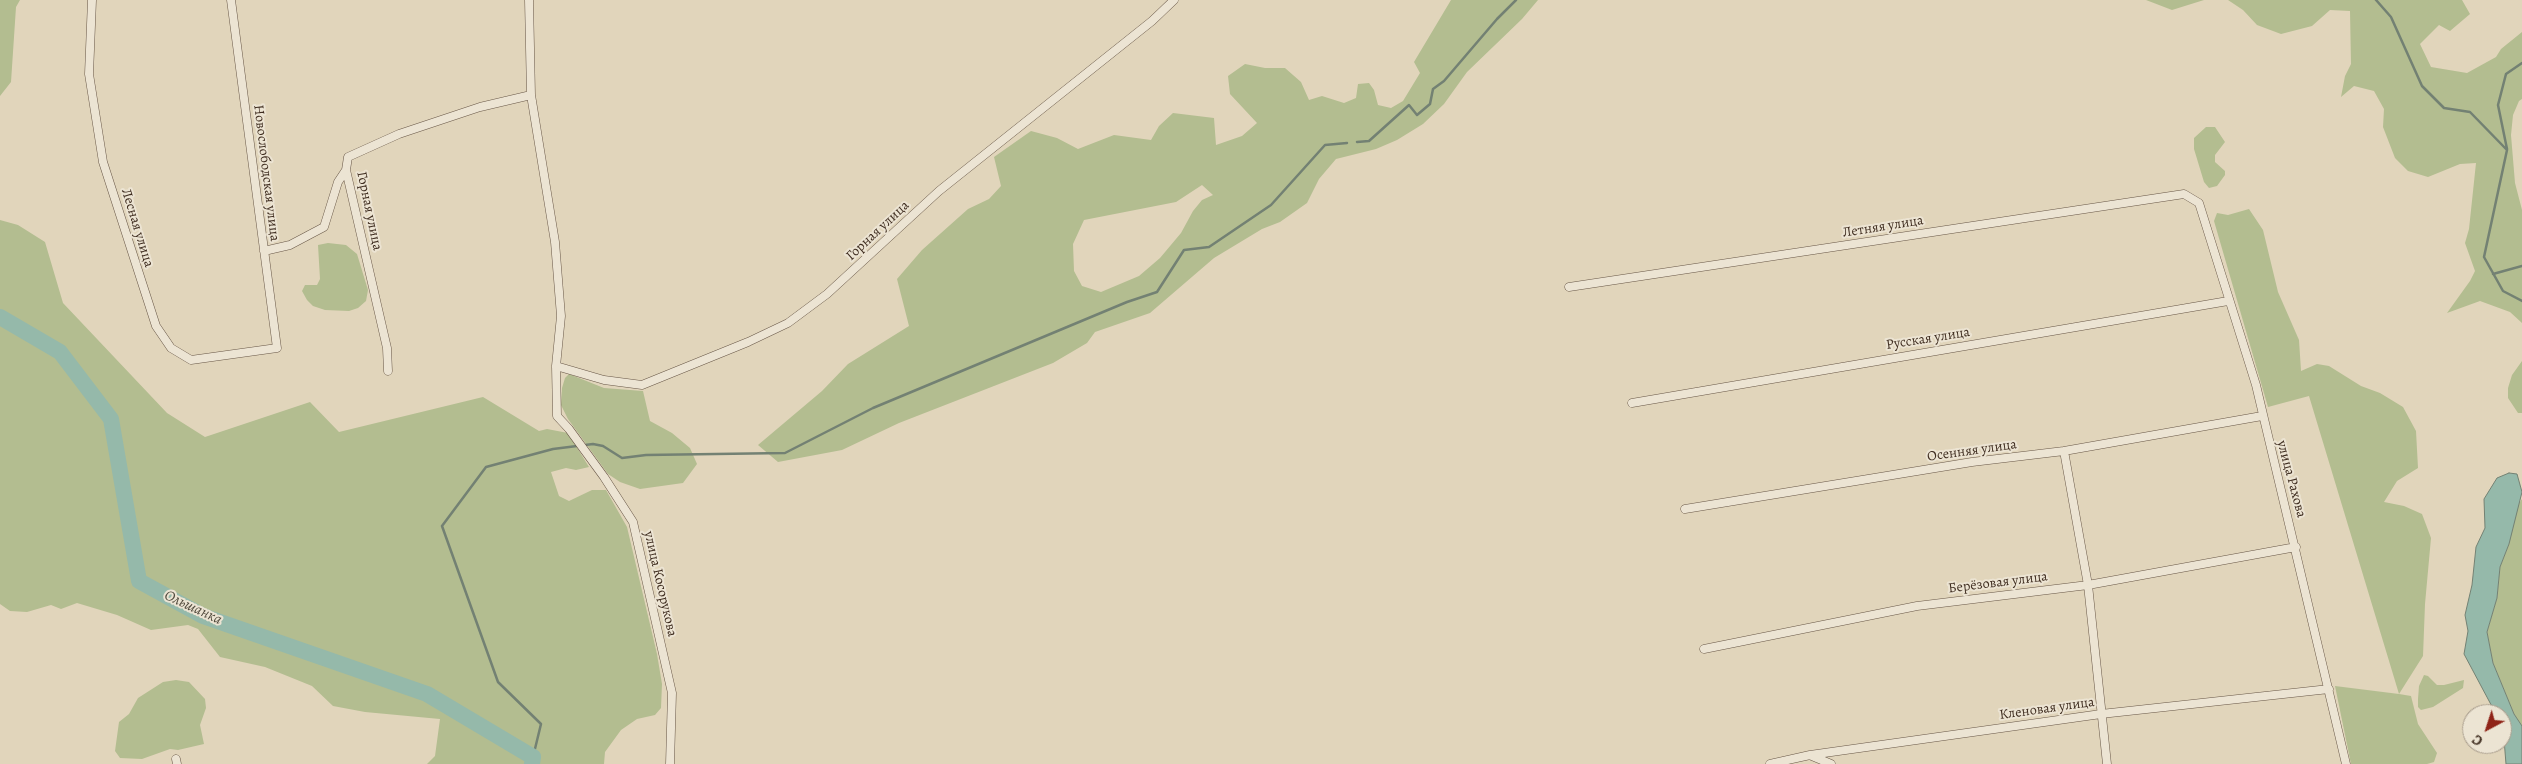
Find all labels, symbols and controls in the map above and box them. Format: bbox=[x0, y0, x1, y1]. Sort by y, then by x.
street label: Новослободская улица bbox=[249, 104, 283, 242]
street label: Горная улица bbox=[352, 170, 386, 252]
street label: Лесная улица bbox=[117, 187, 157, 269]
street label: Горная улица bbox=[843, 197, 913, 265]
street label: Летняя улица bbox=[1841, 212, 1925, 242]
street label: Русская улица bbox=[1885, 324, 1971, 354]
street label: Осенняя улица bbox=[1926, 436, 2018, 466]
street label: улица Рахова bbox=[2273, 439, 2309, 519]
street label: улица Косорукова bbox=[640, 530, 680, 638]
street label: Берёзовая улица bbox=[1947, 569, 2049, 597]
water label: Ольшанка bbox=[161, 587, 225, 629]
street label: Кленовая улица bbox=[1998, 694, 2096, 724]
north arrow bbox=[2462, 704, 2512, 754]
text: С bbox=[2468, 730, 2487, 750]

